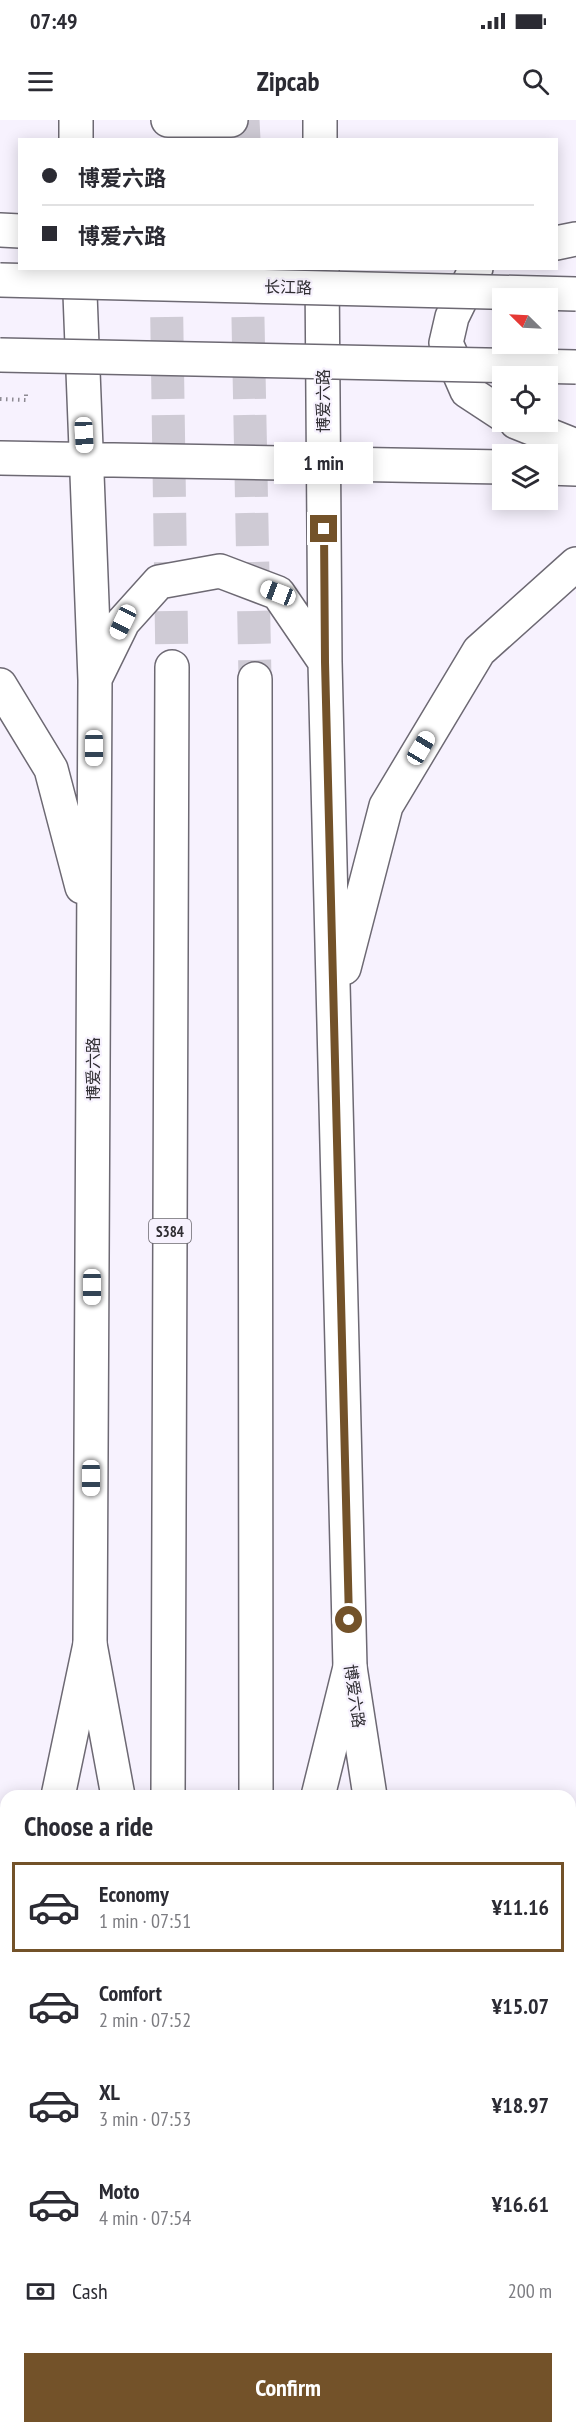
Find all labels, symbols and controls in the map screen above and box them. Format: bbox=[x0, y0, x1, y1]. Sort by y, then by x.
text: 07:49 bbox=[30, 7, 78, 35]
text: Zipcab bbox=[257, 64, 319, 98]
icon: menu bbox=[24, 65, 57, 98]
icon: search bbox=[519, 65, 552, 98]
text: 博爱六路 bbox=[78, 164, 166, 192]
text: 博爱六路 bbox=[78, 222, 166, 250]
street label: 长江路 bbox=[264, 277, 312, 297]
north arrow bbox=[492, 288, 558, 354]
map controls bbox=[492, 288, 558, 510]
button: locate bbox=[492, 366, 558, 432]
street label: 博爱六路 bbox=[313, 369, 333, 433]
car bbox=[74, 417, 94, 453]
callout: 1 min bbox=[274, 442, 374, 484]
button: layers bbox=[492, 444, 558, 510]
text: 1 min bbox=[303, 450, 344, 476]
route end bbox=[310, 515, 337, 542]
car bbox=[258, 578, 298, 608]
car bbox=[107, 602, 139, 642]
car bbox=[404, 728, 438, 768]
car bbox=[85, 730, 103, 766]
street label: 博爱六路 bbox=[83, 1037, 103, 1101]
road number: S384 bbox=[149, 1219, 191, 1243]
car bbox=[83, 1269, 101, 1305]
car bbox=[82, 1460, 100, 1496]
route start bbox=[335, 1606, 362, 1633]
street label: 博爱六路 bbox=[341, 1663, 369, 1729]
text: Choose a ride bbox=[24, 1809, 153, 1843]
icon: car bbox=[27, 1880, 81, 1934]
text: Economy bbox=[99, 1880, 169, 1908]
text: ¥11.16 bbox=[492, 1893, 549, 1921]
text: 1 min · 07:51 bbox=[99, 1908, 191, 1934]
icon: car bbox=[27, 1979, 81, 2033]
text: Comfort bbox=[99, 1979, 162, 2007]
text: ¥15.07 bbox=[492, 1992, 549, 2020]
text: 2 min · 07:52 bbox=[99, 2007, 191, 2033]
icon: car bbox=[27, 2078, 81, 2132]
text: XL bbox=[99, 2078, 120, 2106]
text: ¥18.97 bbox=[492, 2091, 549, 2119]
text: 3 min · 07:53 bbox=[99, 2106, 191, 2132]
icon: car bbox=[27, 2177, 81, 2231]
text: Moto bbox=[99, 2177, 140, 2205]
text: ¥16.61 bbox=[492, 2190, 549, 2218]
text: 4 min · 07:54 bbox=[99, 2205, 191, 2231]
icon: cash bbox=[24, 2275, 57, 2308]
text: Cash bbox=[72, 2277, 108, 2305]
text: 200 m bbox=[508, 2278, 552, 2304]
button: Confirm bbox=[24, 2353, 552, 2422]

